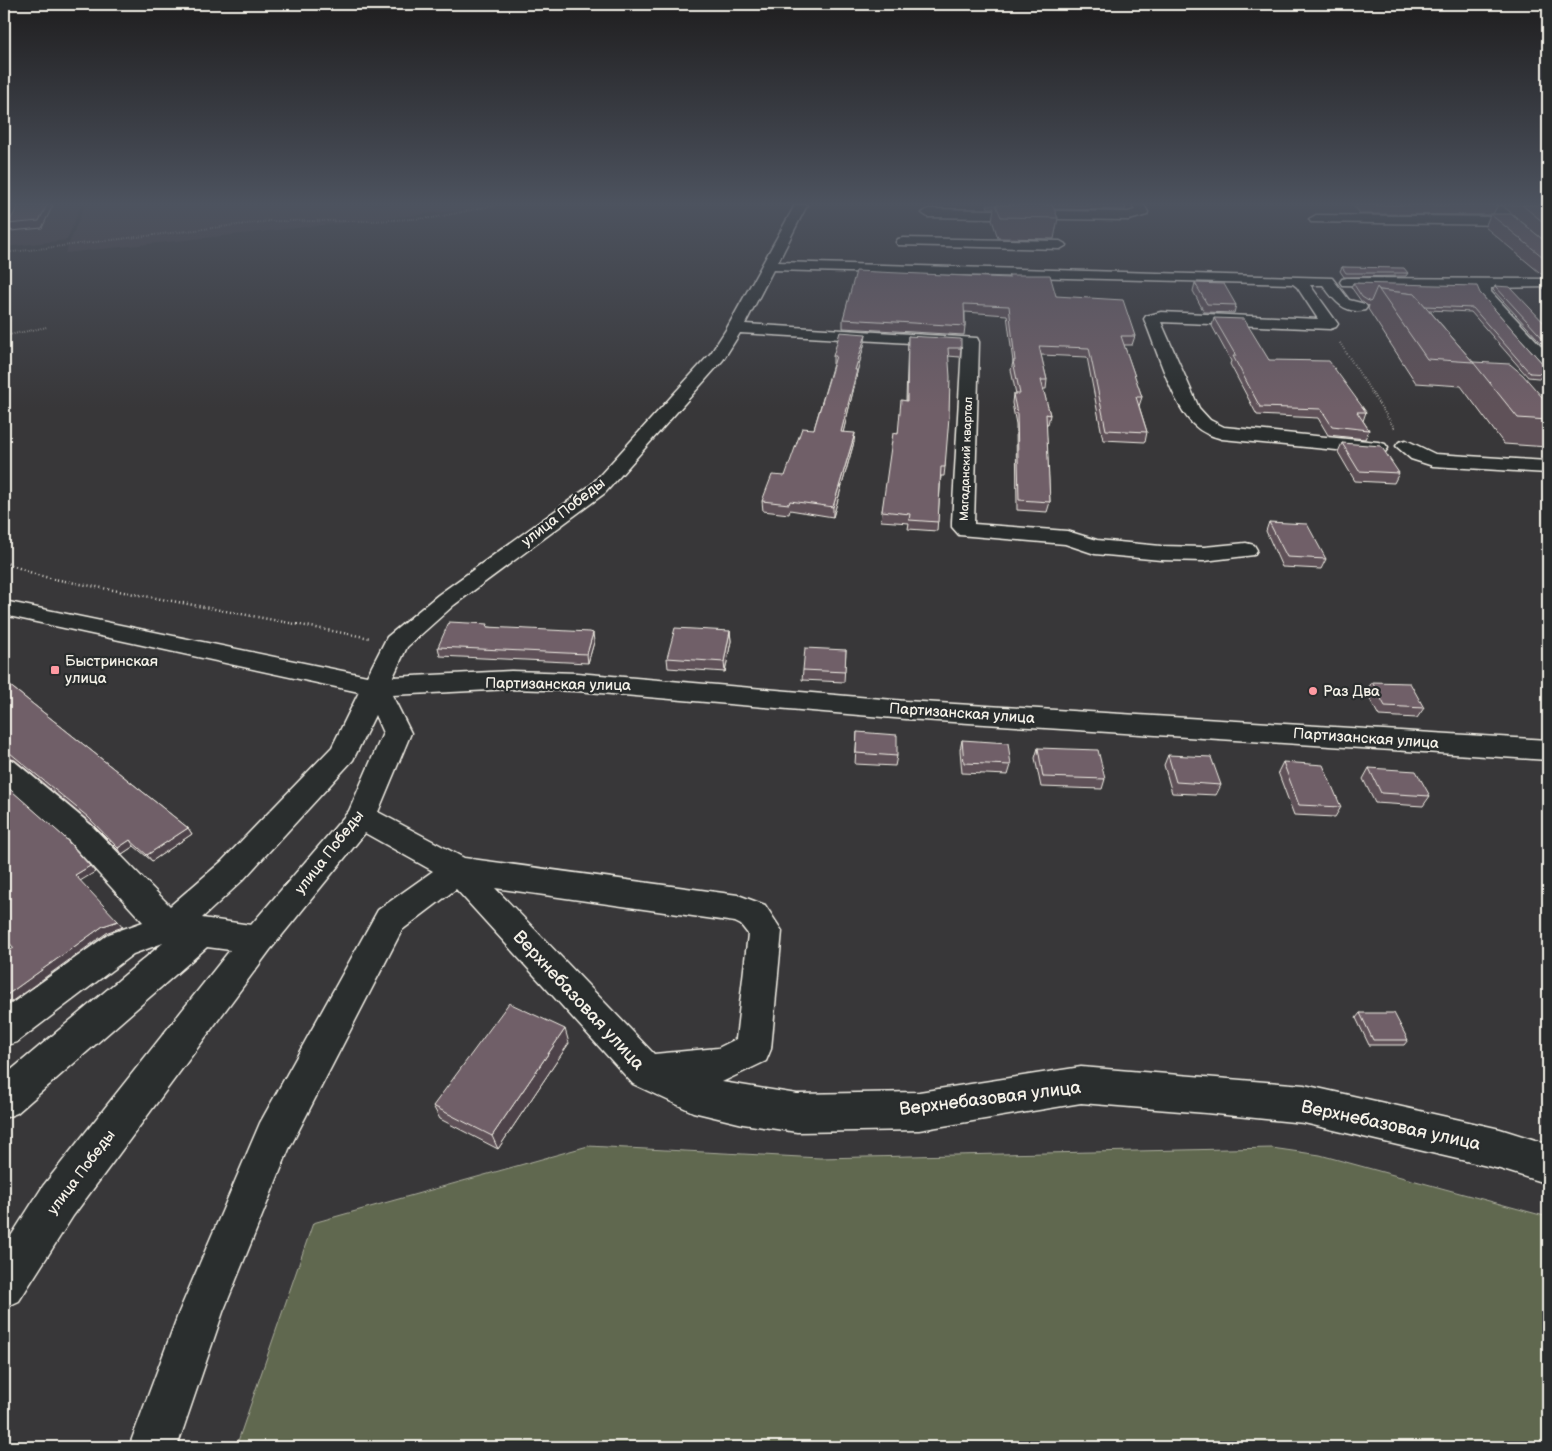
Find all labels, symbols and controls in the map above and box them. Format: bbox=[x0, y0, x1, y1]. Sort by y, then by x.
street label: Магаданский квартал bbox=[957, 396, 976, 521]
street label: улица Победы bbox=[518, 474, 609, 551]
place label: Быстринская улица bbox=[65, 652, 158, 688]
marker: Быстринская улица bbox=[49, 664, 61, 676]
street label: Партизанская улица bbox=[485, 674, 631, 695]
place label: Раз Два bbox=[1323, 682, 1380, 701]
marker: Раз Два bbox=[1307, 685, 1319, 697]
street label: Партизанская улица bbox=[888, 699, 1036, 728]
street label: Партизанская улица bbox=[1292, 724, 1440, 753]
street label: улица Победы bbox=[291, 807, 368, 898]
street label: Верхнебазовая улица bbox=[509, 926, 649, 1075]
street label: Верхнебазовая улица bbox=[898, 1077, 1083, 1120]
street label: Верхнебазовая улица bbox=[1299, 1096, 1483, 1155]
street label: улица Победы bbox=[43, 1126, 119, 1218]

